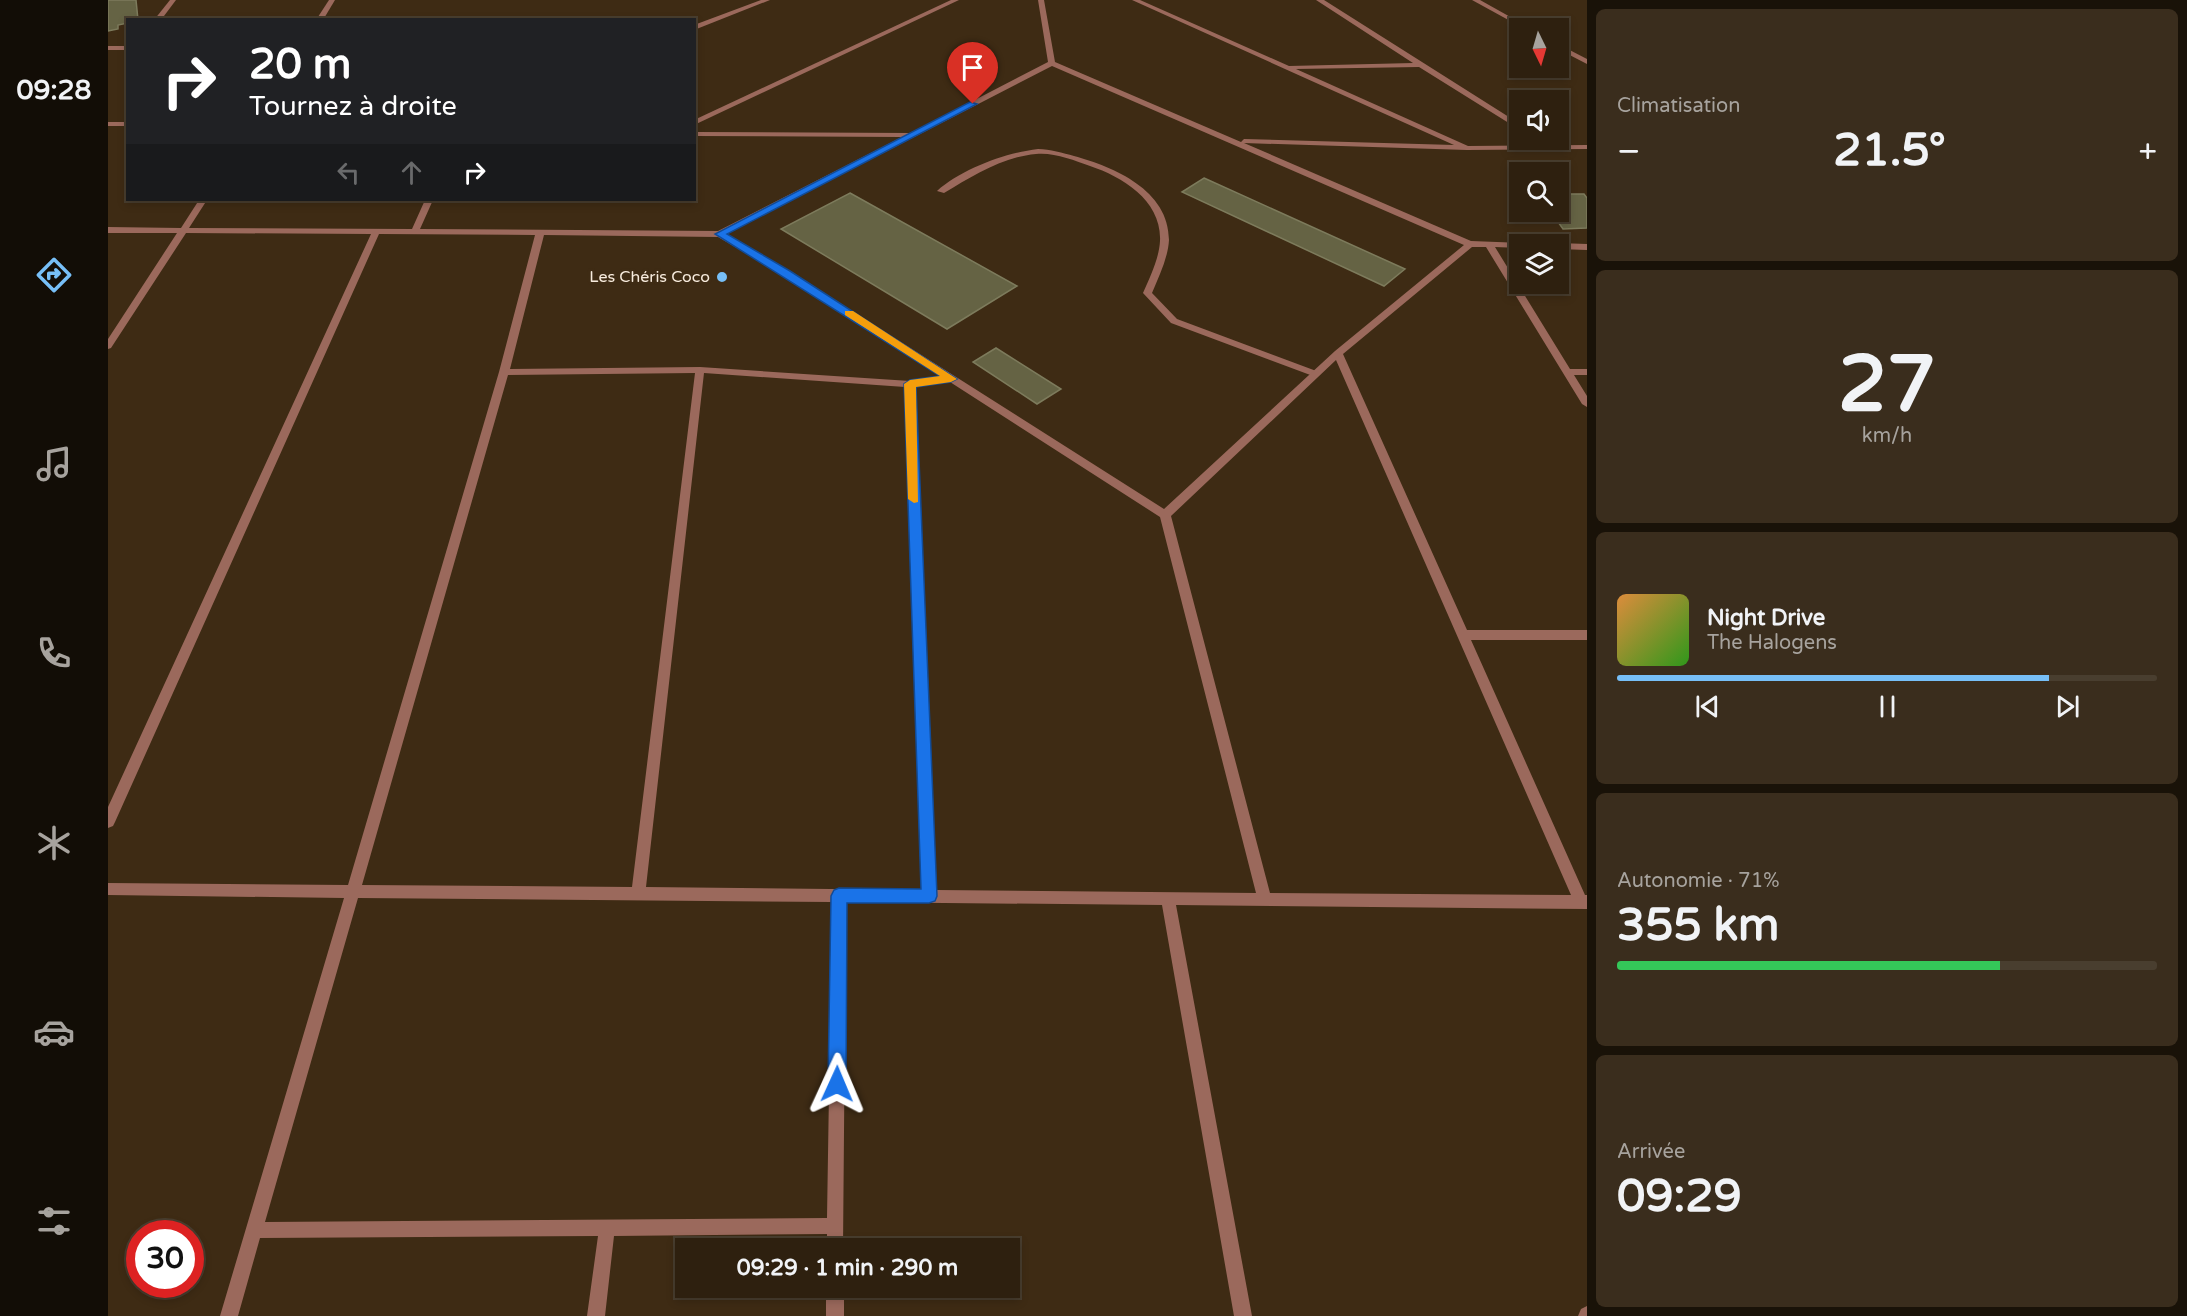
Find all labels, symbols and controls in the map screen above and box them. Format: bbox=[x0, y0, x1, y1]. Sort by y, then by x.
north arrow bbox=[1509, 18, 1569, 78]
map controls bbox=[1509, 18, 1569, 294]
text: 20 m bbox=[249, 39, 351, 90]
icon: right bbox=[150, 42, 228, 120]
pin bbox=[947, 42, 998, 104]
icon: arrive bbox=[956, 51, 989, 84]
text: 09:28 bbox=[17, 74, 91, 107]
text: Tournez à droite bbox=[249, 90, 457, 123]
button: sound bbox=[1509, 90, 1569, 150]
text: Climatisation bbox=[1617, 94, 1740, 118]
text: 21.5° bbox=[1833, 124, 1946, 178]
text: − bbox=[1617, 132, 1641, 171]
text: + bbox=[2138, 132, 2157, 171]
icon: left bbox=[332, 156, 365, 189]
icon: ahead bbox=[395, 156, 428, 189]
icon: right bbox=[458, 156, 491, 189]
button: search bbox=[1509, 162, 1569, 222]
button: layers bbox=[1509, 234, 1569, 294]
icon: directions bbox=[33, 254, 75, 296]
place label: Les Chéris Coco bbox=[589, 267, 710, 287]
marker: Les Chéris Coco bbox=[715, 270, 729, 284]
text: 27 bbox=[1838, 338, 1936, 432]
text: km/h bbox=[1862, 424, 1912, 448]
icon: music bbox=[33, 443, 75, 485]
text: Night Drive bbox=[1707, 605, 1825, 631]
text: The Halogens bbox=[1707, 631, 1837, 655]
icon: phone bbox=[33, 632, 75, 674]
icon: previous bbox=[1691, 690, 1724, 723]
icon: pause bbox=[1871, 690, 1904, 723]
icon: next bbox=[2051, 690, 2084, 723]
icon: climate bbox=[33, 822, 75, 864]
text: Autonomie · 71% bbox=[1617, 869, 1779, 893]
text: 355 km bbox=[1617, 899, 1779, 953]
icon: car bbox=[33, 1011, 75, 1053]
position arrow bbox=[805, 1052, 869, 1116]
text: Arrivée bbox=[1617, 1140, 1685, 1164]
text: 09:29 bbox=[1617, 1170, 1742, 1224]
icon: filters bbox=[33, 1200, 75, 1242]
speed limit sign: 30 bbox=[126, 1220, 204, 1298]
text: 09:29 · 1 min · 290 m bbox=[737, 1255, 958, 1281]

